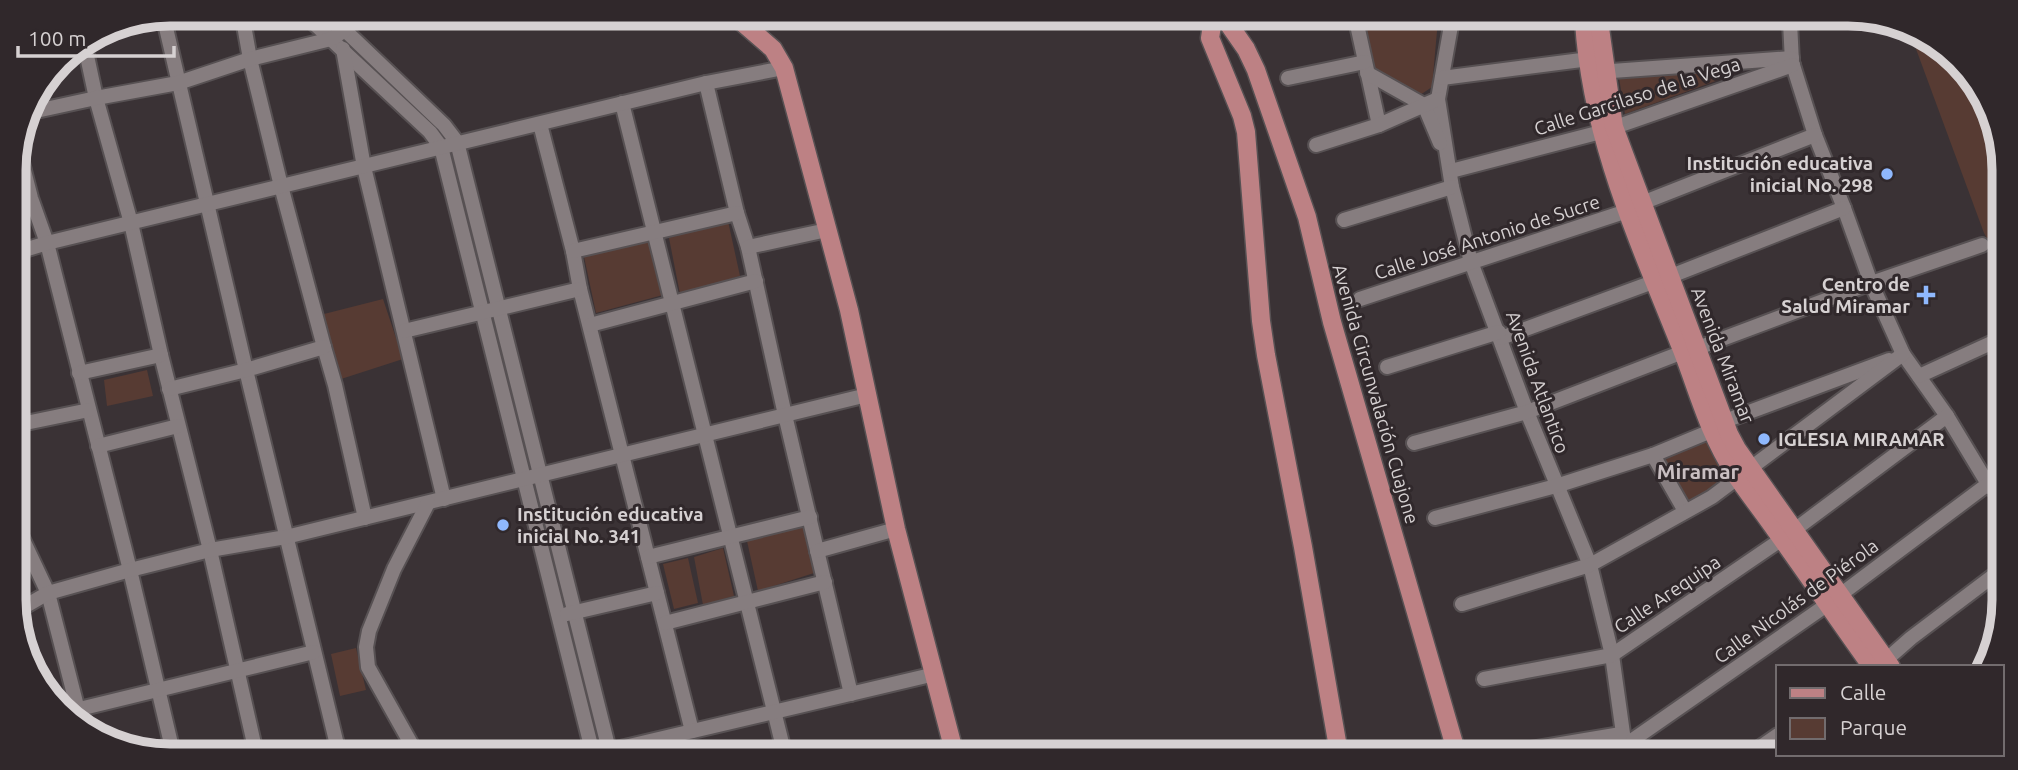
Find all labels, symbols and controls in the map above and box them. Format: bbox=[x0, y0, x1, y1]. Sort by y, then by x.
scale bar bbox=[18, 14, 173, 58]
text: 100 m bbox=[28, 26, 86, 50]
street label: Calle Garcilaso de la Vega bbox=[1531, 52, 1743, 140]
place label: Institución educativa inicial No. 298 bbox=[1686, 152, 1873, 196]
marker: Institución educativa inicial No. 298 bbox=[1879, 166, 1895, 182]
street label: Calle José Antonio de Sucre bbox=[1372, 190, 1602, 284]
street label: Avenida Circunvalación Cuajone bbox=[1328, 262, 1424, 526]
place label: Centro de Salud Miramar bbox=[1781, 273, 1910, 317]
street label: Avenida Miramar bbox=[1687, 284, 1759, 426]
marker: Centro de Salud Miramar bbox=[1916, 285, 1936, 305]
street label: Avenida Atlantico bbox=[1502, 308, 1574, 456]
place label: IGLESIA MIRAMAR bbox=[1778, 428, 1945, 450]
marker: IGLESIA MIRAMAR bbox=[1756, 431, 1772, 447]
district label: Miramar bbox=[1657, 459, 1740, 483]
place label: Institución educativa inicial No. 341 bbox=[517, 503, 704, 547]
marker: Institución educativa inicial No. 341 bbox=[495, 517, 511, 533]
street label: Calle Nicolás de Piérola bbox=[1710, 534, 1882, 668]
street label: Calle Arequipa bbox=[1610, 550, 1724, 638]
legend bbox=[1776, 665, 2004, 756]
text: Calle bbox=[1840, 680, 1886, 704]
text: Parque bbox=[1840, 715, 1907, 739]

